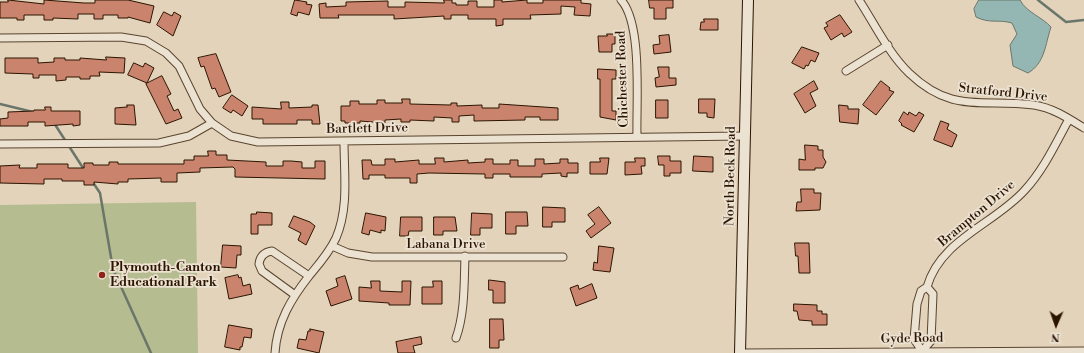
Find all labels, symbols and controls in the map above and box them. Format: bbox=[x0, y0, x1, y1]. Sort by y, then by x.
street label: Chichester Road bbox=[614, 30, 632, 128]
street label: Stratford Drive bbox=[958, 81, 1048, 105]
street label: Bartlett Drive bbox=[326, 120, 408, 138]
street label: North Beck Road bbox=[722, 126, 740, 226]
street label: Brampton Drive bbox=[935, 177, 1019, 251]
street label: Labana Drive bbox=[406, 237, 486, 253]
place label: Plymouth-Canton Educational Park bbox=[110, 260, 220, 291]
marker: Plymouth-Canton Educational Park bbox=[97, 270, 107, 280]
north arrow bbox=[1036, 305, 1076, 345]
text: N bbox=[1051, 330, 1060, 344]
street label: Gyde Road bbox=[881, 331, 943, 347]

